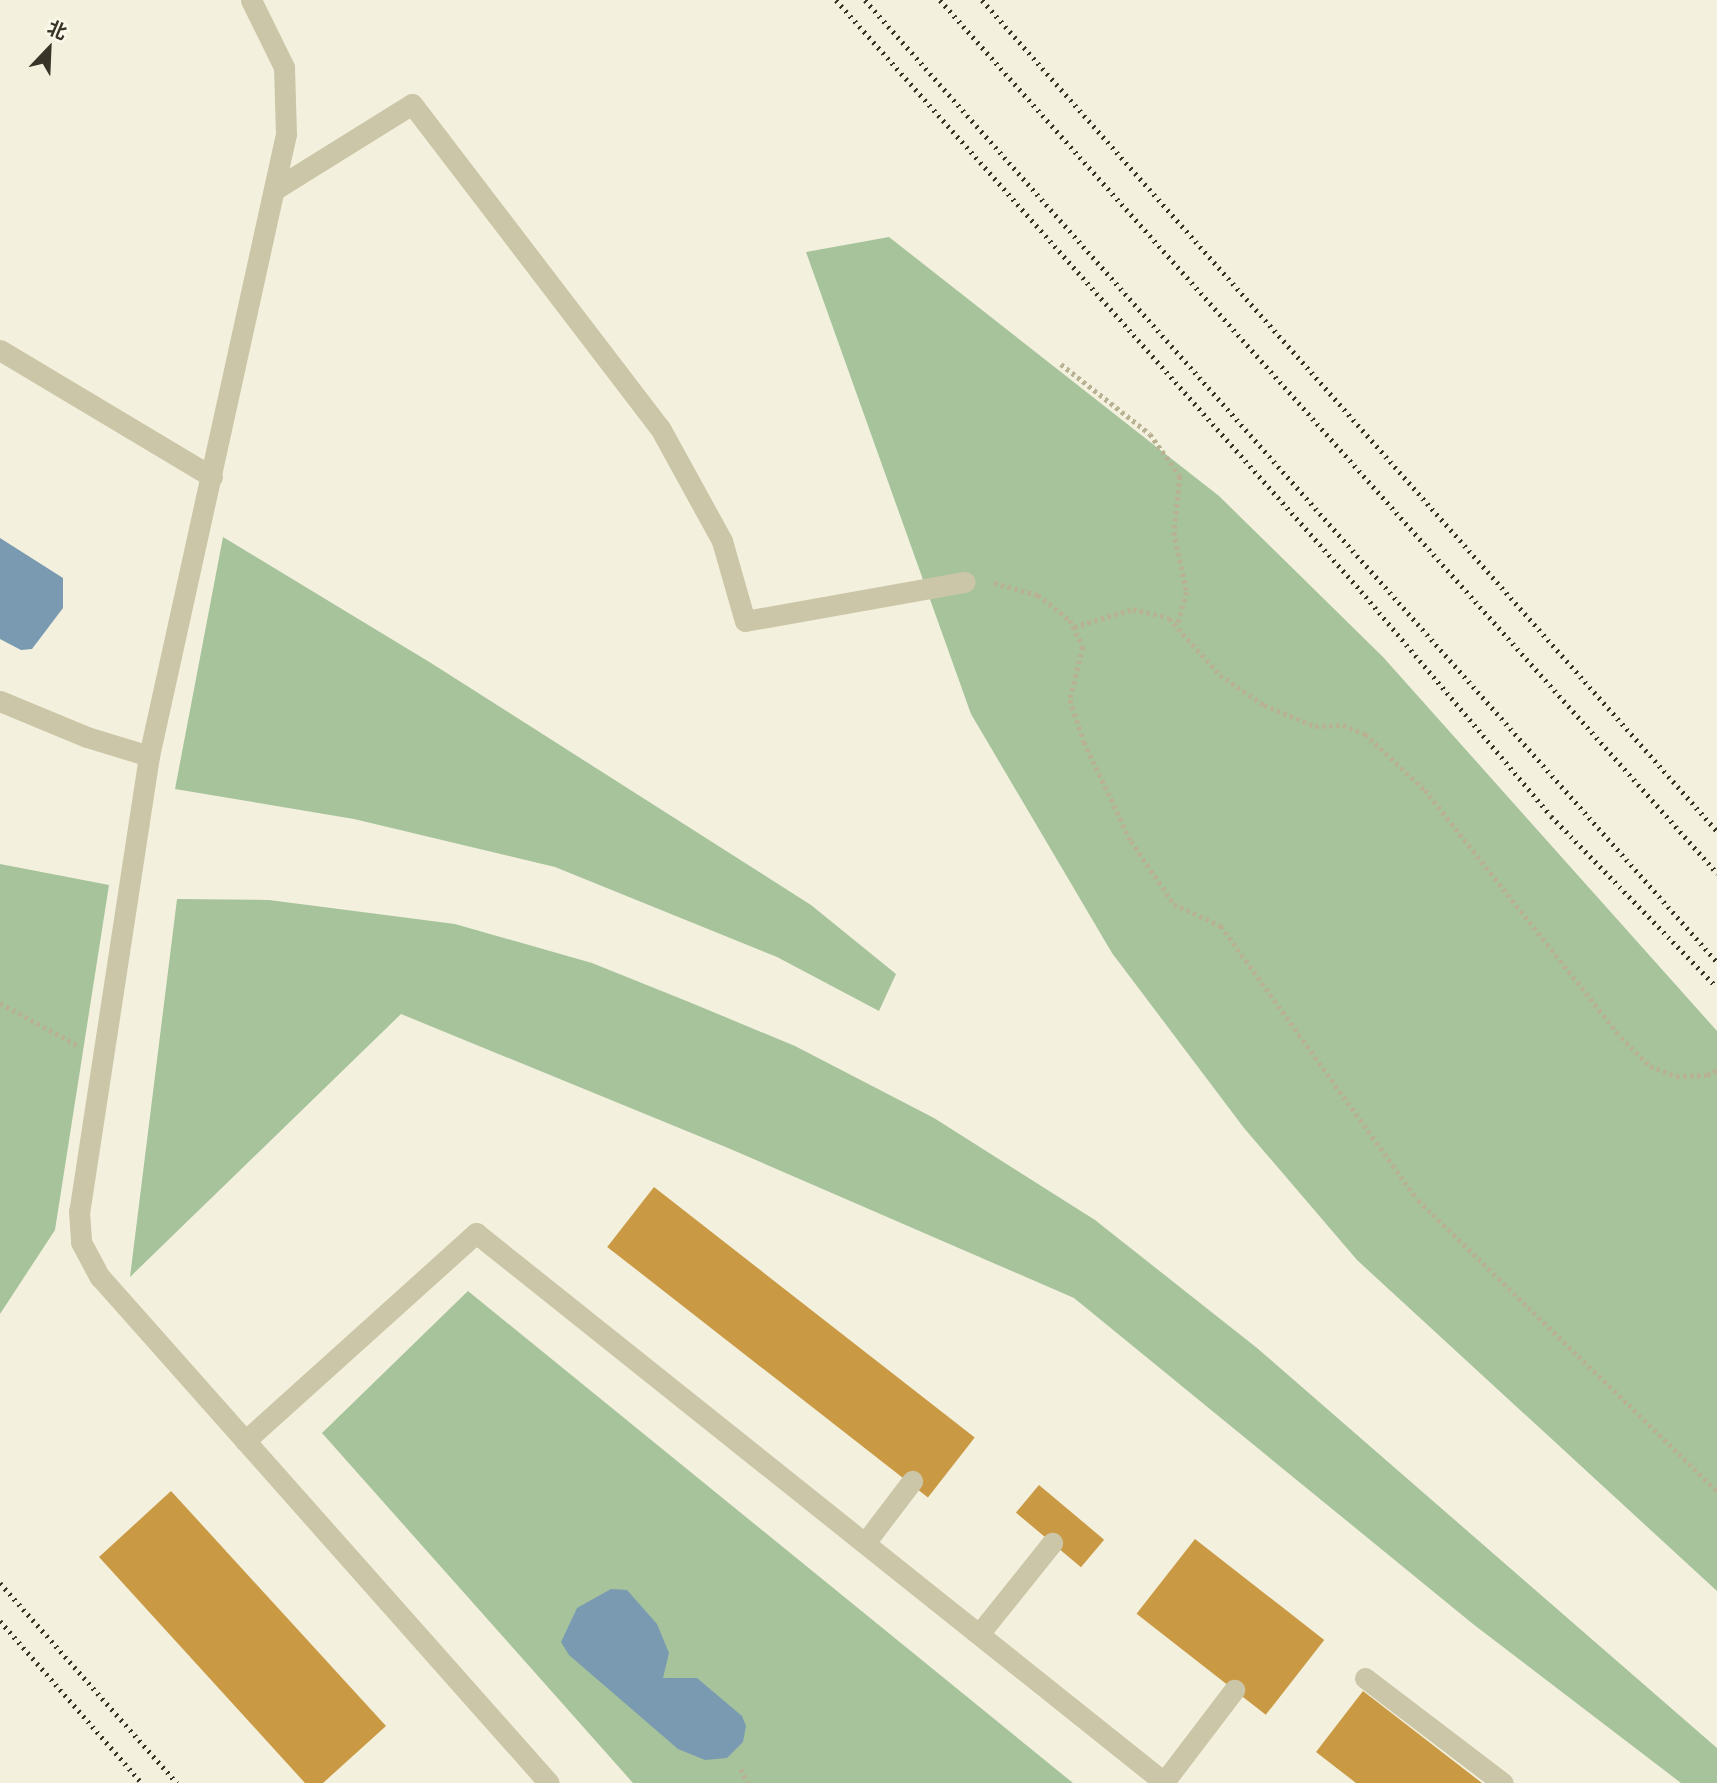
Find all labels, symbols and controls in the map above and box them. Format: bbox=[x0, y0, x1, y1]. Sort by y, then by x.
north arrow bbox=[14, 14, 84, 84]
text: 北 bbox=[44, 15, 71, 44]

